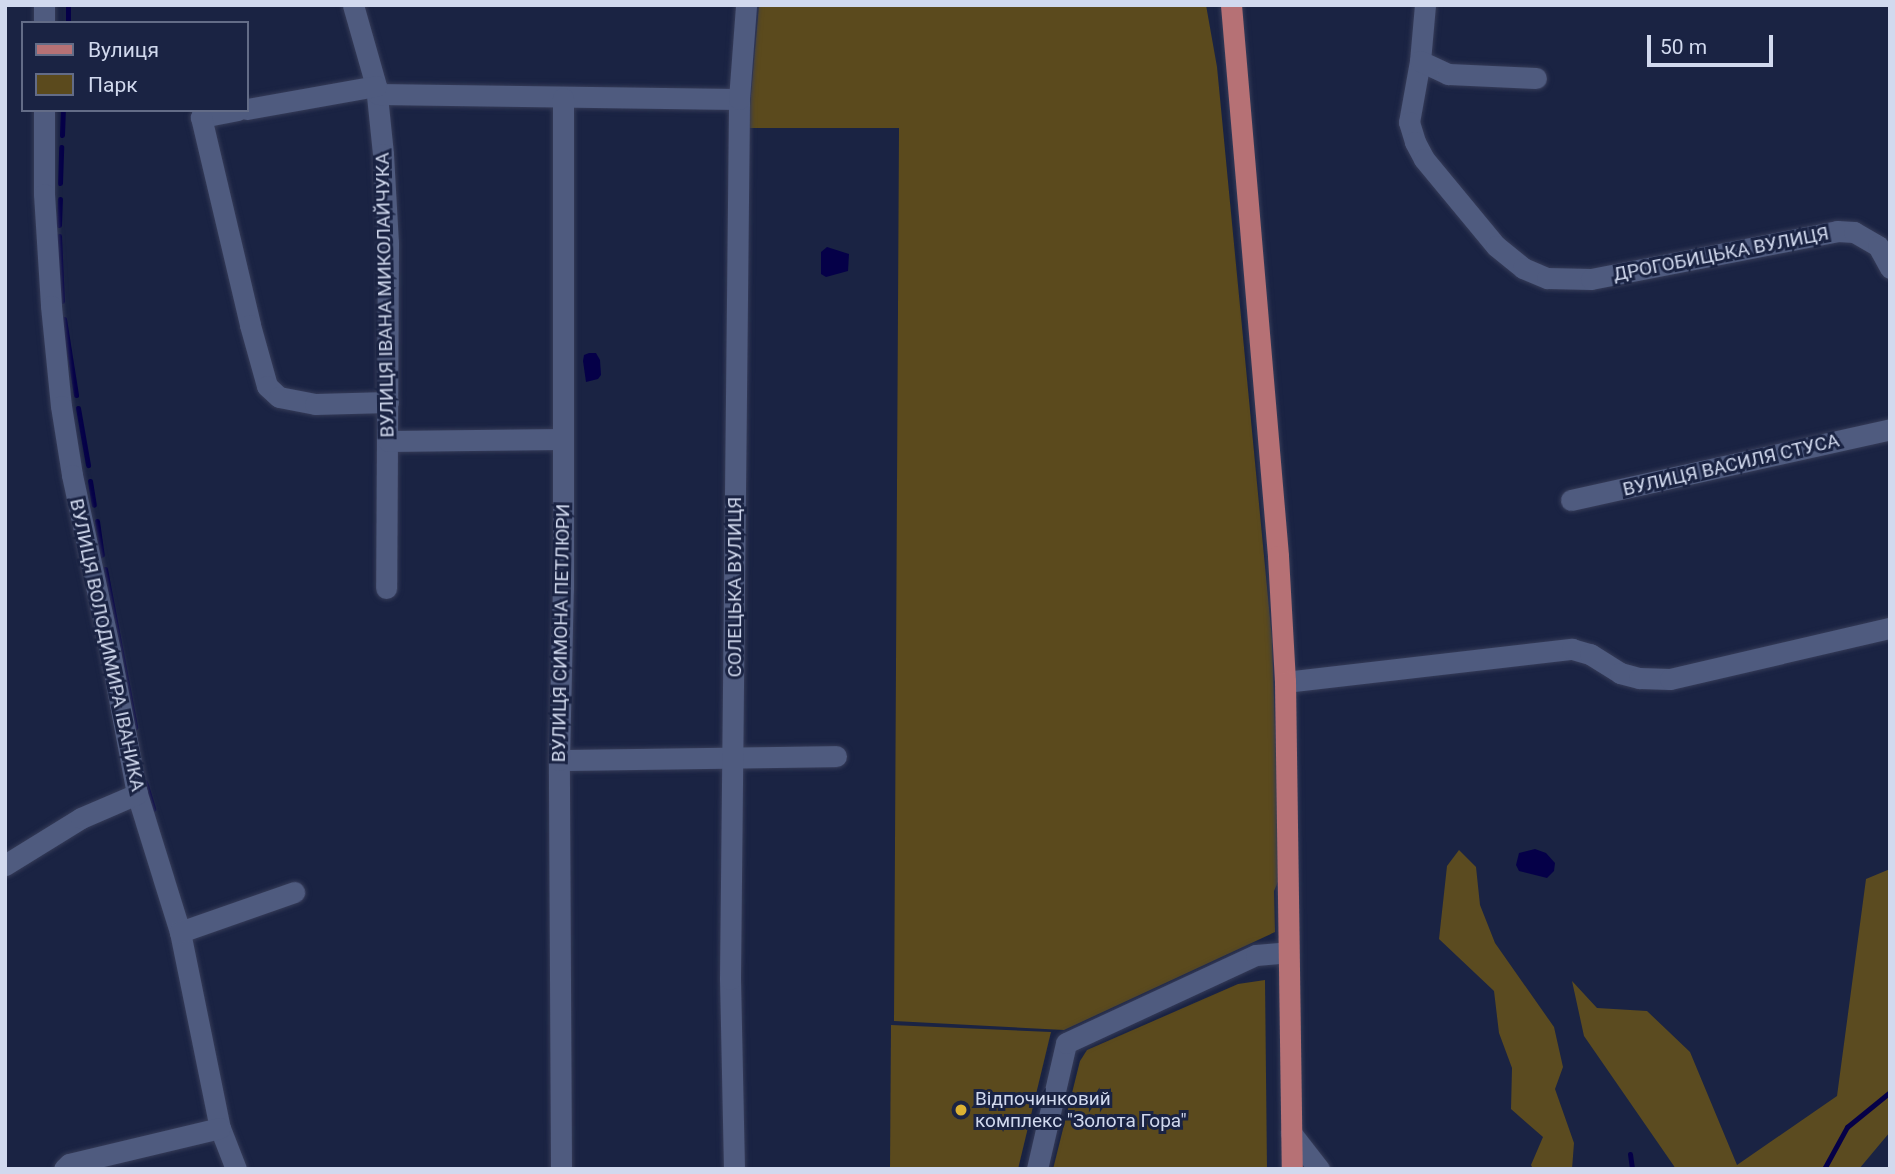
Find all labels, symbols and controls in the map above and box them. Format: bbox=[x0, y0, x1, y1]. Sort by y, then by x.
legend bbox=[21, 21, 248, 112]
scale bar bbox=[1650, 21, 1776, 65]
text: 50 m bbox=[1660, 35, 1707, 59]
text: Вулиця bbox=[88, 38, 159, 62]
text: Парк bbox=[88, 73, 138, 97]
street label: ВУЛИЦЯ ІВАНА МИКОЛАЙЧУКА bbox=[371, 152, 399, 438]
street label: ДРОГОБИЦЬКА ВУЛИЦЯ bbox=[1611, 222, 1831, 286]
street label: ВУЛИЦЯ ВАСИЛЯ СТУСА bbox=[1621, 429, 1841, 501]
street label: ВУЛИЦЯ ВОЛОДИМИРА ІВАНИКА bbox=[65, 497, 149, 793]
street label: СОЛЕЦЬКА ВУЛИЦЯ bbox=[724, 497, 746, 677]
street label: ВУЛИЦЯ СИМОНА ПЕТЛЮРИ bbox=[547, 503, 575, 763]
place label: Відпочинковий комплекс "Золота Гора" bbox=[975, 1088, 1187, 1132]
marker: Відпочинковий комплекс "Золота Гора" bbox=[953, 1102, 969, 1118]

